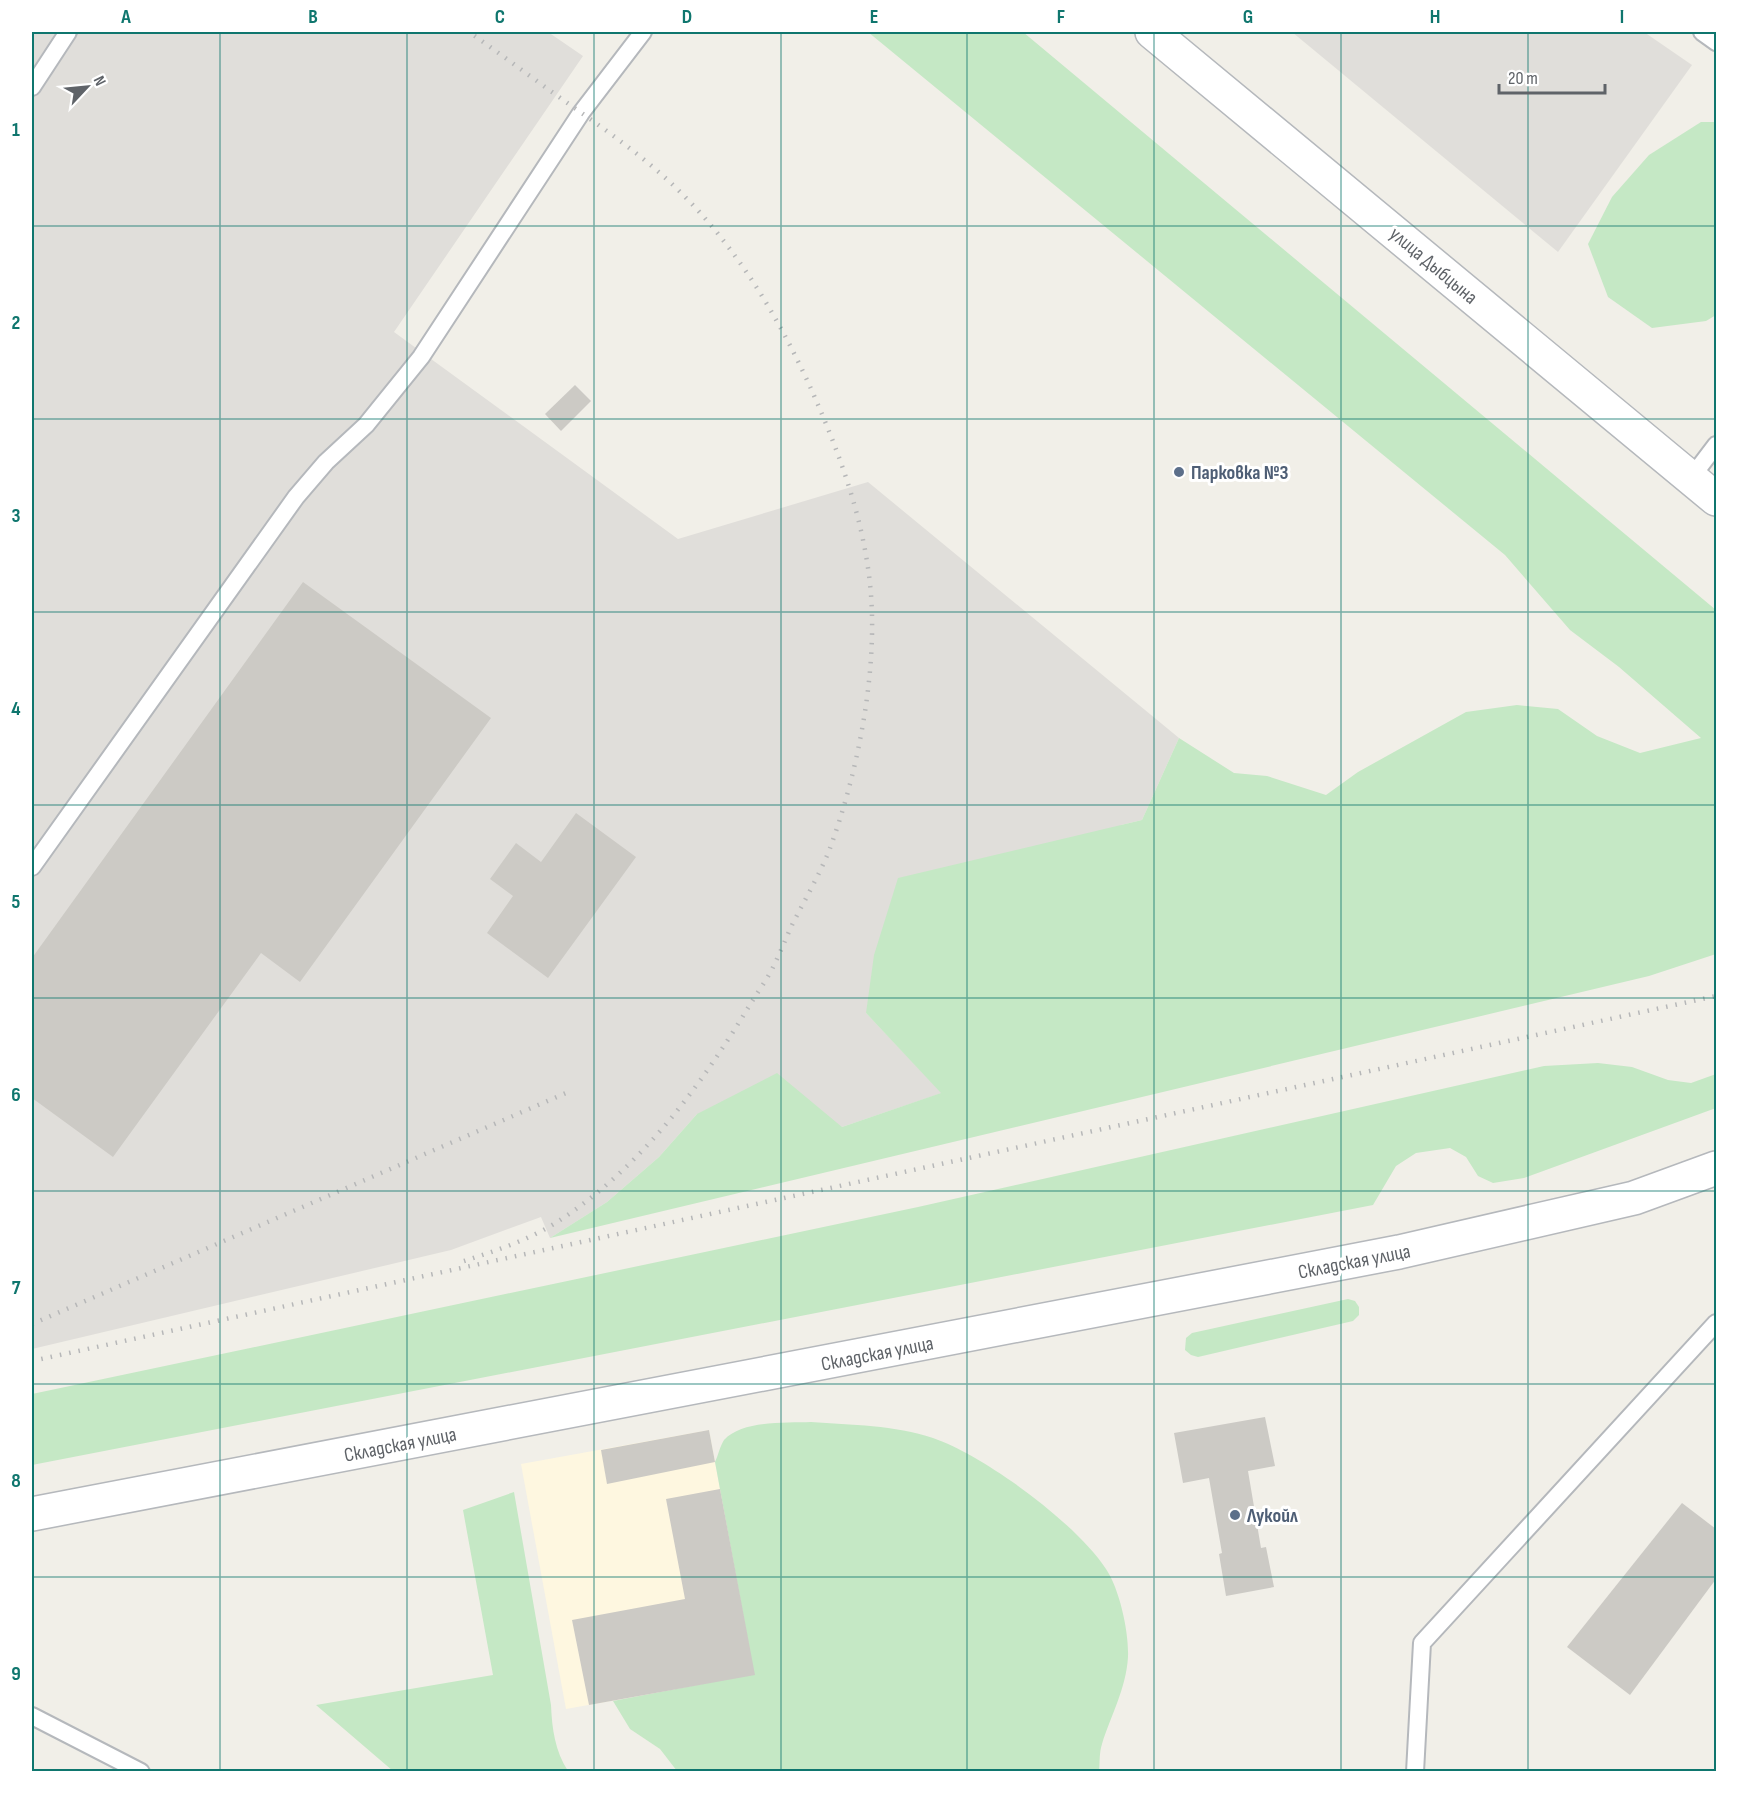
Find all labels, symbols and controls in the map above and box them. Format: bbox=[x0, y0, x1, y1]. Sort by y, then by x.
text: A bbox=[120, 5, 131, 29]
text: B bbox=[308, 5, 318, 29]
text: C bbox=[495, 5, 505, 29]
text: D bbox=[682, 5, 692, 29]
text: E bbox=[870, 5, 878, 29]
text: F bbox=[1057, 5, 1065, 29]
text: G bbox=[1243, 5, 1253, 29]
text: H bbox=[1430, 5, 1440, 29]
text: I bbox=[1620, 5, 1624, 29]
north arrow bbox=[57, 57, 117, 117]
scale bar bbox=[1499, 57, 1606, 95]
text: 20 m bbox=[1508, 68, 1538, 89]
text: N bbox=[89, 73, 110, 89]
text: 1 bbox=[12, 118, 20, 142]
street label: улица Дыбцына bbox=[1385, 222, 1482, 309]
text: 2 bbox=[12, 311, 20, 335]
place label: Парковка №3 bbox=[1191, 461, 1288, 485]
marker: Парковка №3 bbox=[1172, 465, 1186, 479]
text: 3 bbox=[12, 504, 21, 528]
text: 4 bbox=[11, 697, 21, 721]
text: 5 bbox=[12, 890, 21, 914]
text: 6 bbox=[11, 1083, 21, 1107]
street label: Складская улица bbox=[1296, 1239, 1412, 1285]
text: 7 bbox=[12, 1276, 21, 1300]
street label: Складская улица bbox=[819, 1331, 935, 1377]
street label: Складская улица bbox=[342, 1422, 458, 1468]
text: 8 bbox=[11, 1469, 21, 1493]
place label: Лукойл bbox=[1246, 1504, 1298, 1528]
marker: Лукойл bbox=[1228, 1508, 1242, 1522]
text: 9 bbox=[11, 1662, 21, 1686]

